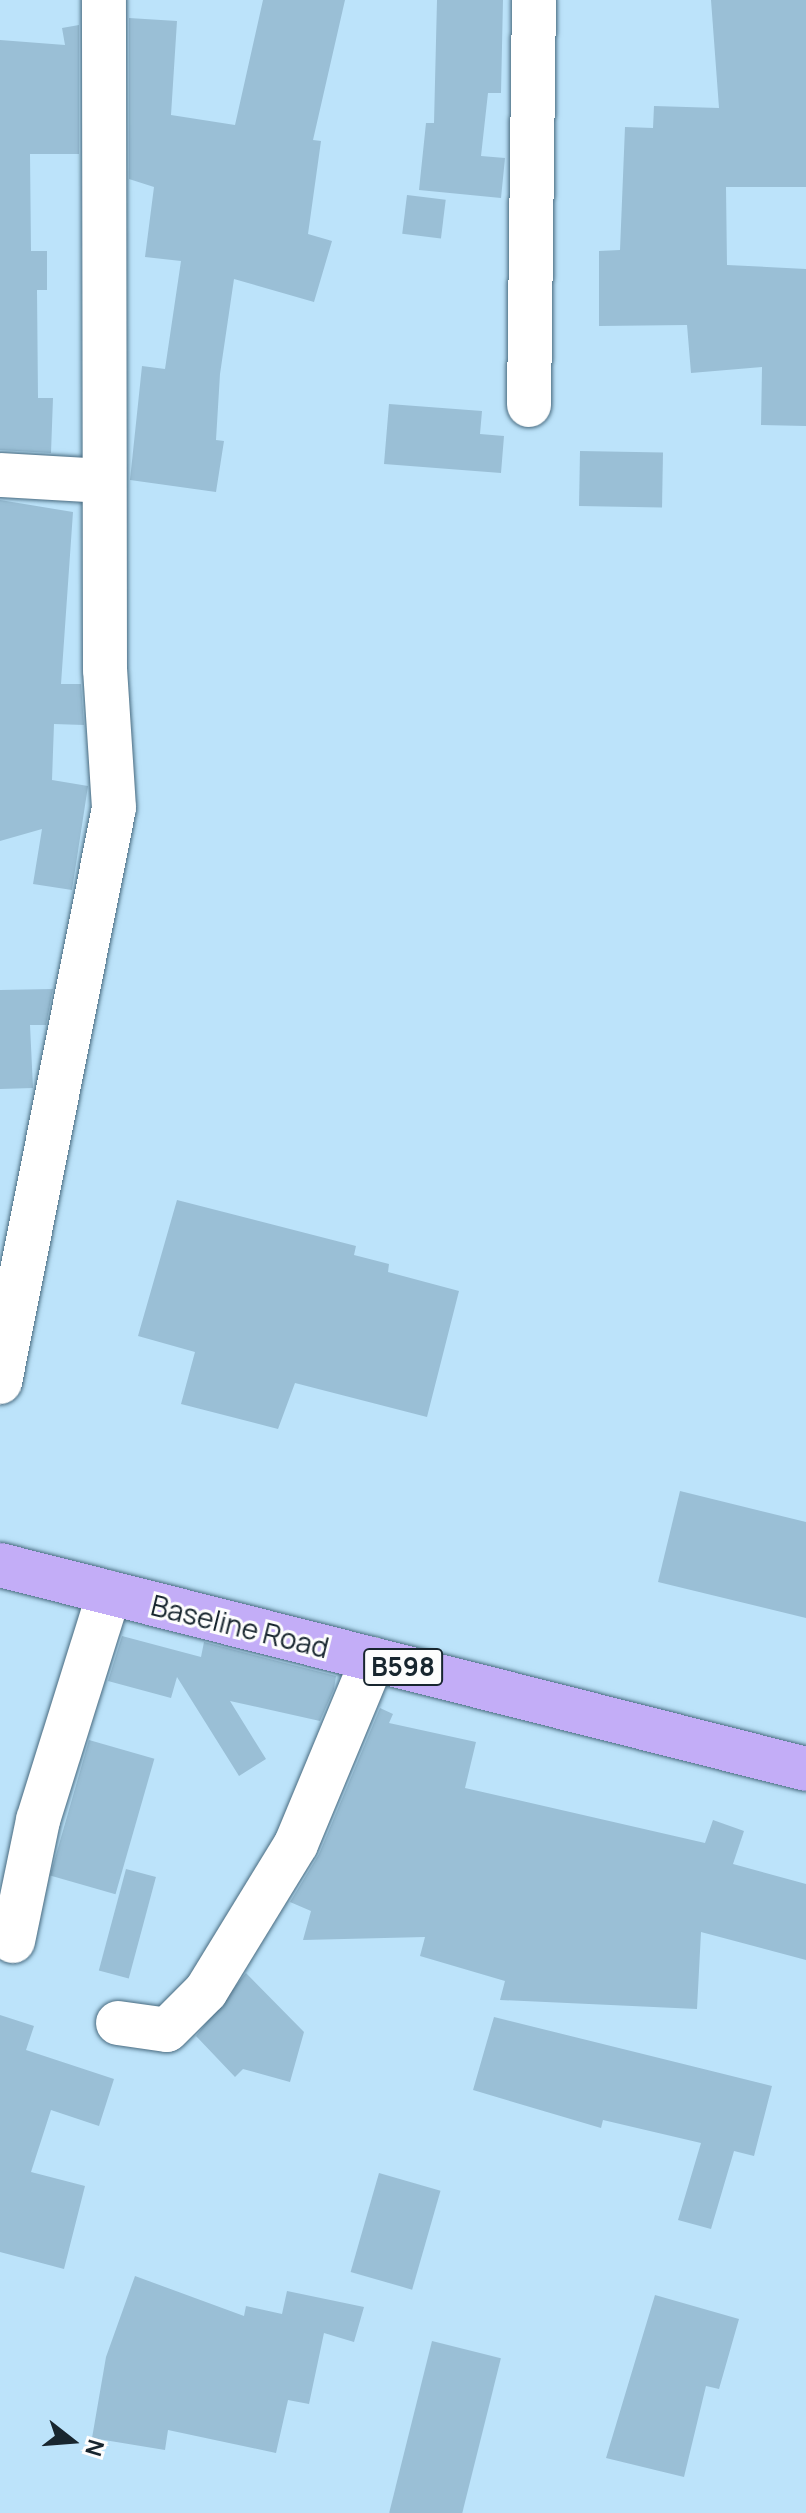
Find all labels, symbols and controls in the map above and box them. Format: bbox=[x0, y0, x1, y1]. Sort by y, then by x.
street label: Baseline Road bbox=[148, 1588, 332, 1664]
road number: B598 bbox=[363, 1645, 443, 1689]
north arrow bbox=[32, 2401, 112, 2481]
text: N bbox=[78, 2436, 112, 2460]

